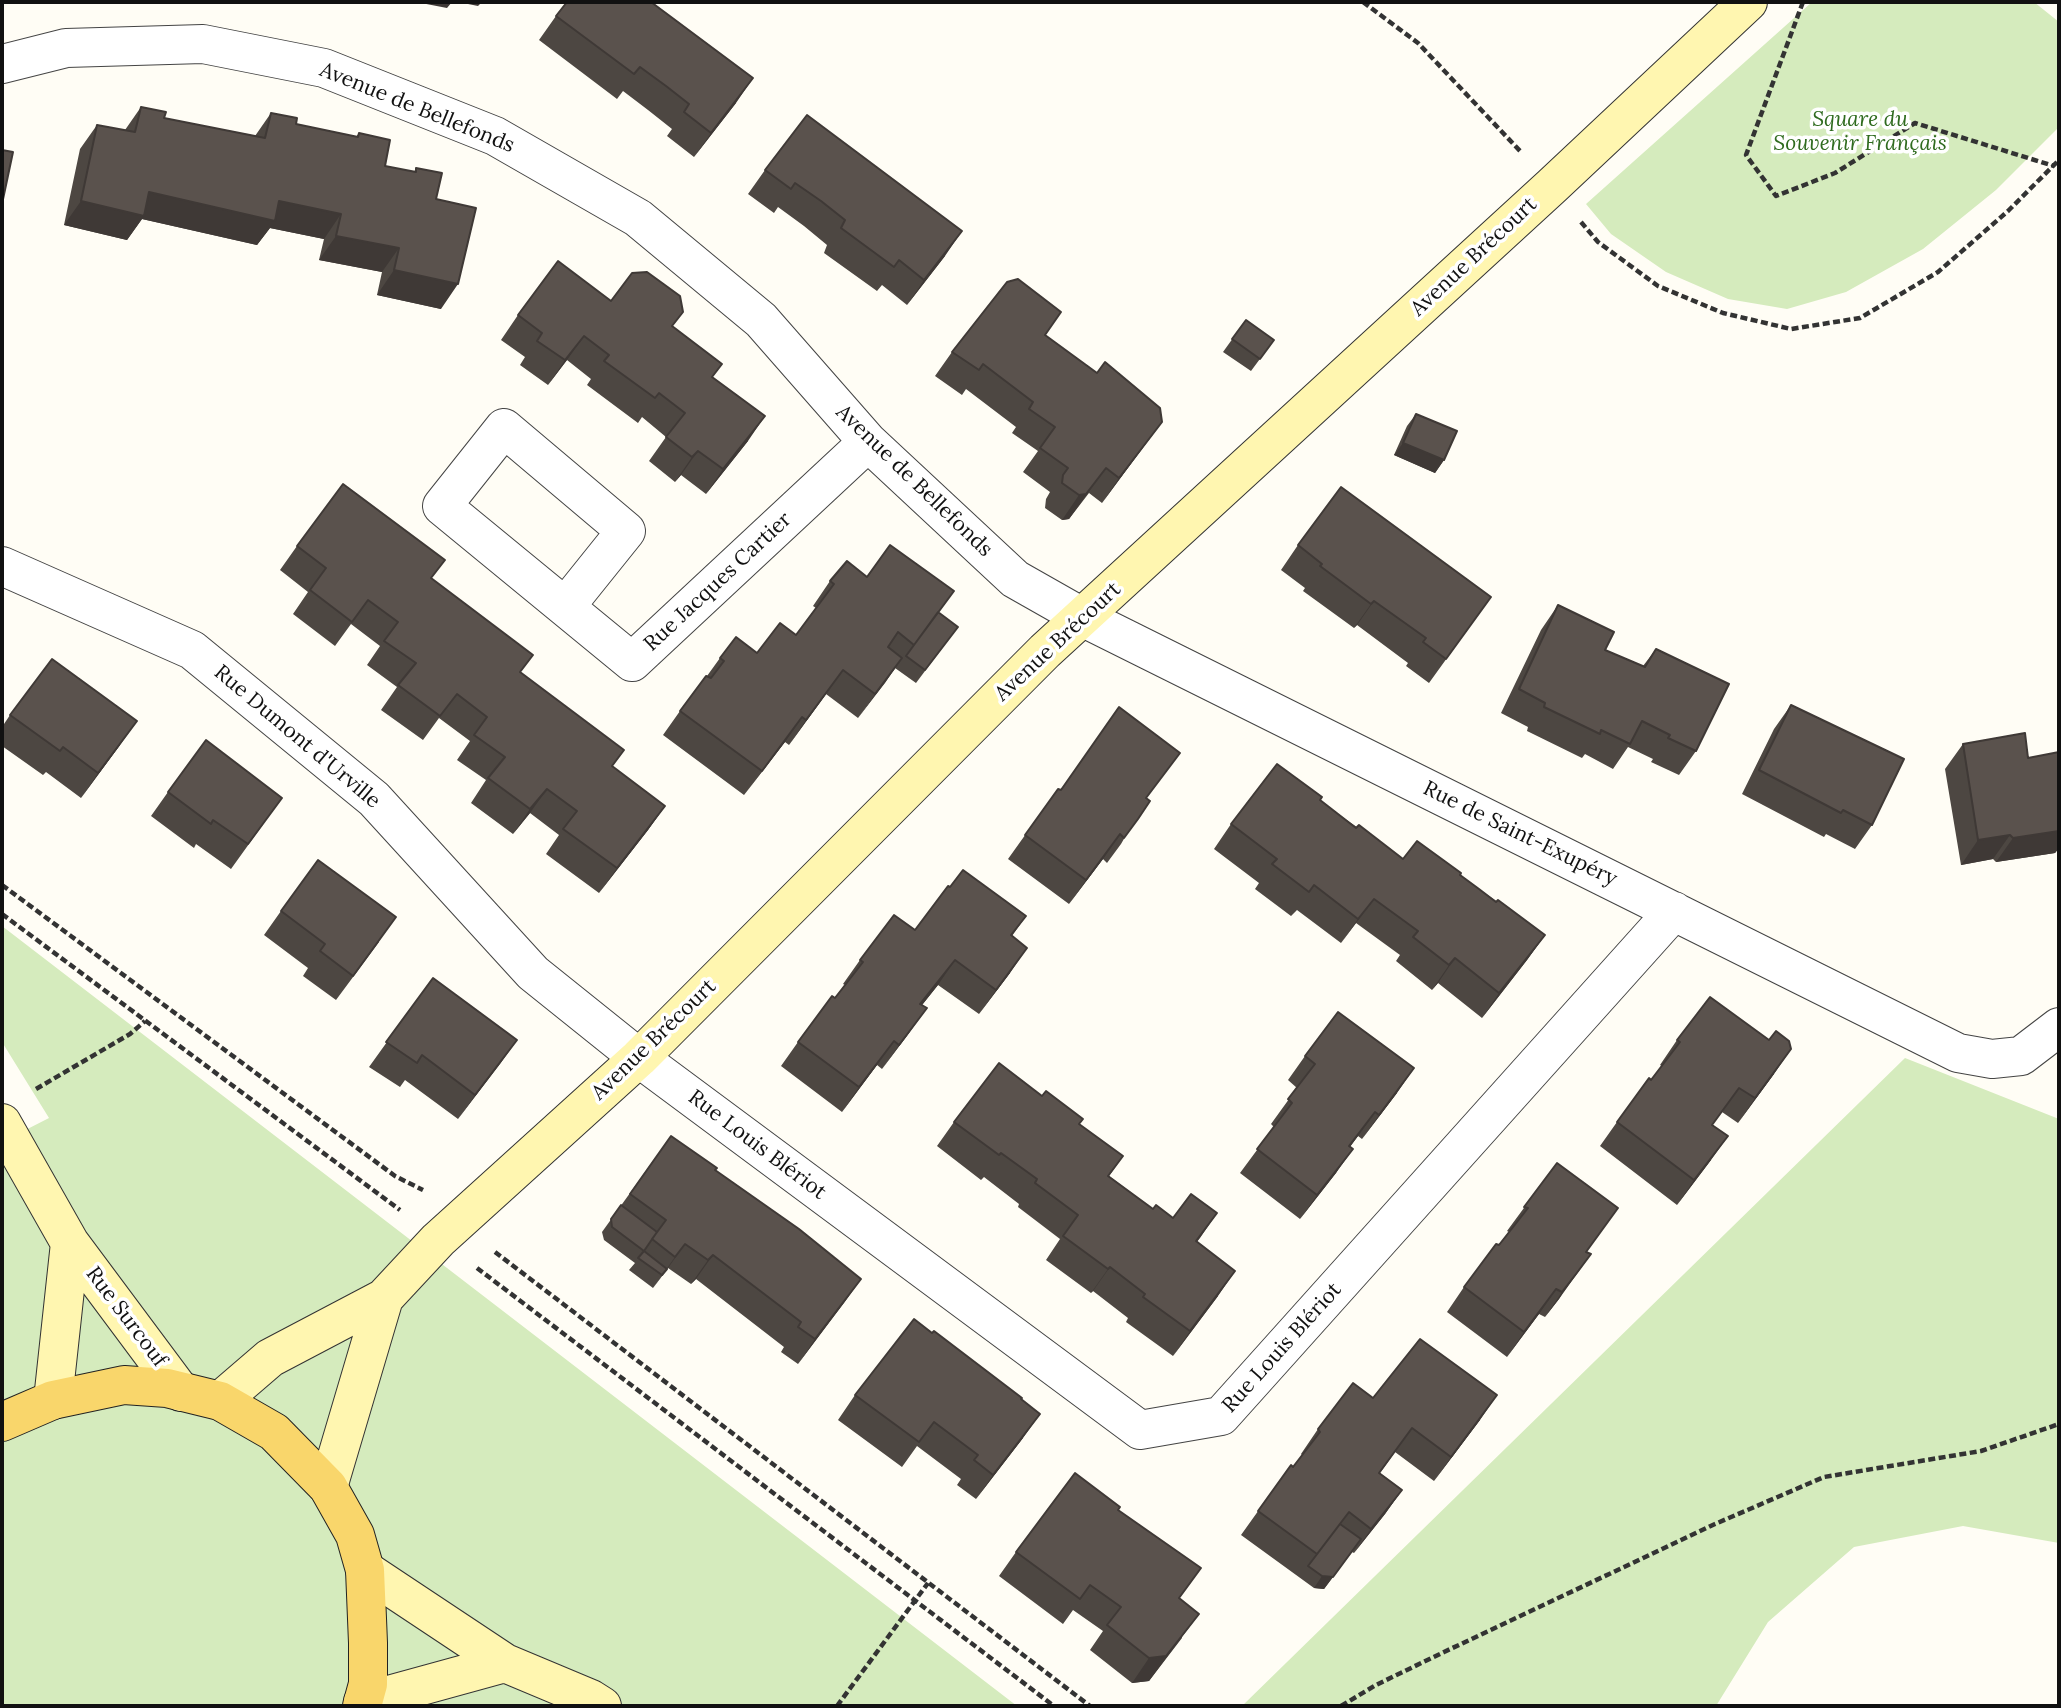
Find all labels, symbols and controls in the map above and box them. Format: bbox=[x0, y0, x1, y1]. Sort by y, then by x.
street label: Avenue de Bellefonds bbox=[316, 57, 518, 159]
park label: Square du Souvenir Français bbox=[1773, 107, 1947, 157]
street label: Avenue Brécourt bbox=[1406, 192, 1542, 322]
street label: Avenue de Bellefonds bbox=[831, 400, 997, 562]
street label: Rue Jacques Cartier bbox=[639, 507, 797, 657]
street label: Avenue Brécourt bbox=[990, 577, 1126, 707]
street label: Rue Dumont d'Urville bbox=[209, 660, 385, 814]
street label: Rue de Saint-Exupéry bbox=[1419, 776, 1621, 892]
street label: Avenue Brécourt bbox=[587, 974, 721, 1106]
street label: Rue Louis Blériot bbox=[683, 1085, 831, 1205]
street label: Rue Surcouf bbox=[80, 1262, 172, 1372]
street label: Rue Louis Blériot bbox=[1217, 1278, 1347, 1418]

